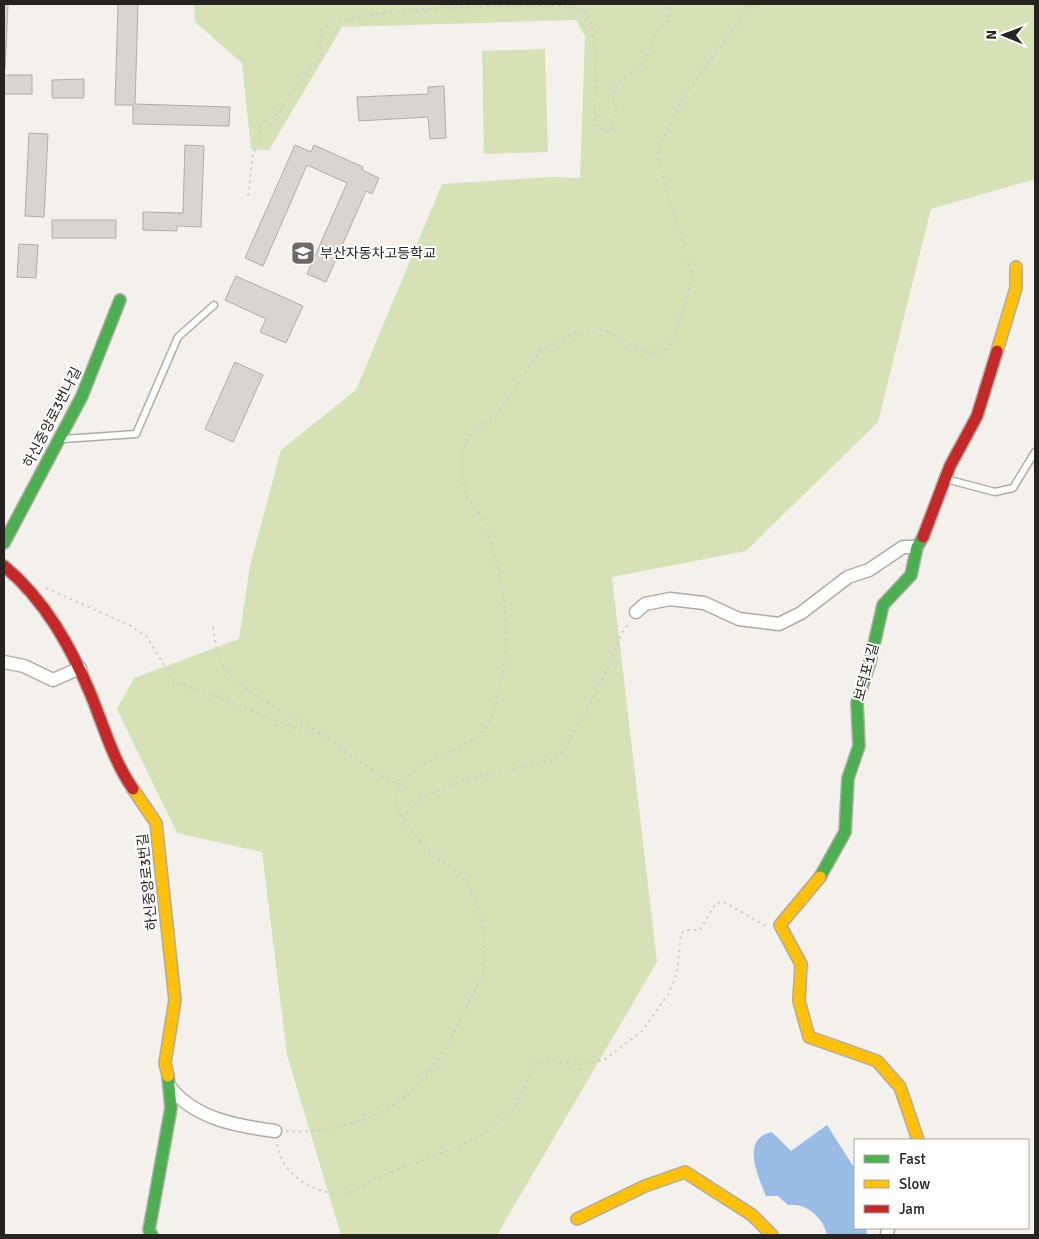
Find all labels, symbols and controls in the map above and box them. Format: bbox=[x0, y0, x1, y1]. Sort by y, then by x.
north arrow bbox=[979, 10, 1029, 60]
text: N bbox=[983, 30, 1000, 40]
school or university icon: 부산자동차고등학교 bbox=[290, 240, 316, 266]
place label: 부산자동차고등학교 bbox=[320, 245, 436, 262]
street label: 하신중앙로3번나길 bbox=[20, 364, 85, 470]
street label: 보덕포1길 bbox=[851, 641, 882, 703]
street label: 하신중앙로3번길 bbox=[134, 832, 161, 931]
legend bbox=[854, 1139, 1029, 1229]
text: Fast bbox=[899, 1150, 926, 1168]
text: Slow bbox=[899, 1175, 930, 1193]
text: Jam bbox=[899, 1200, 925, 1218]

